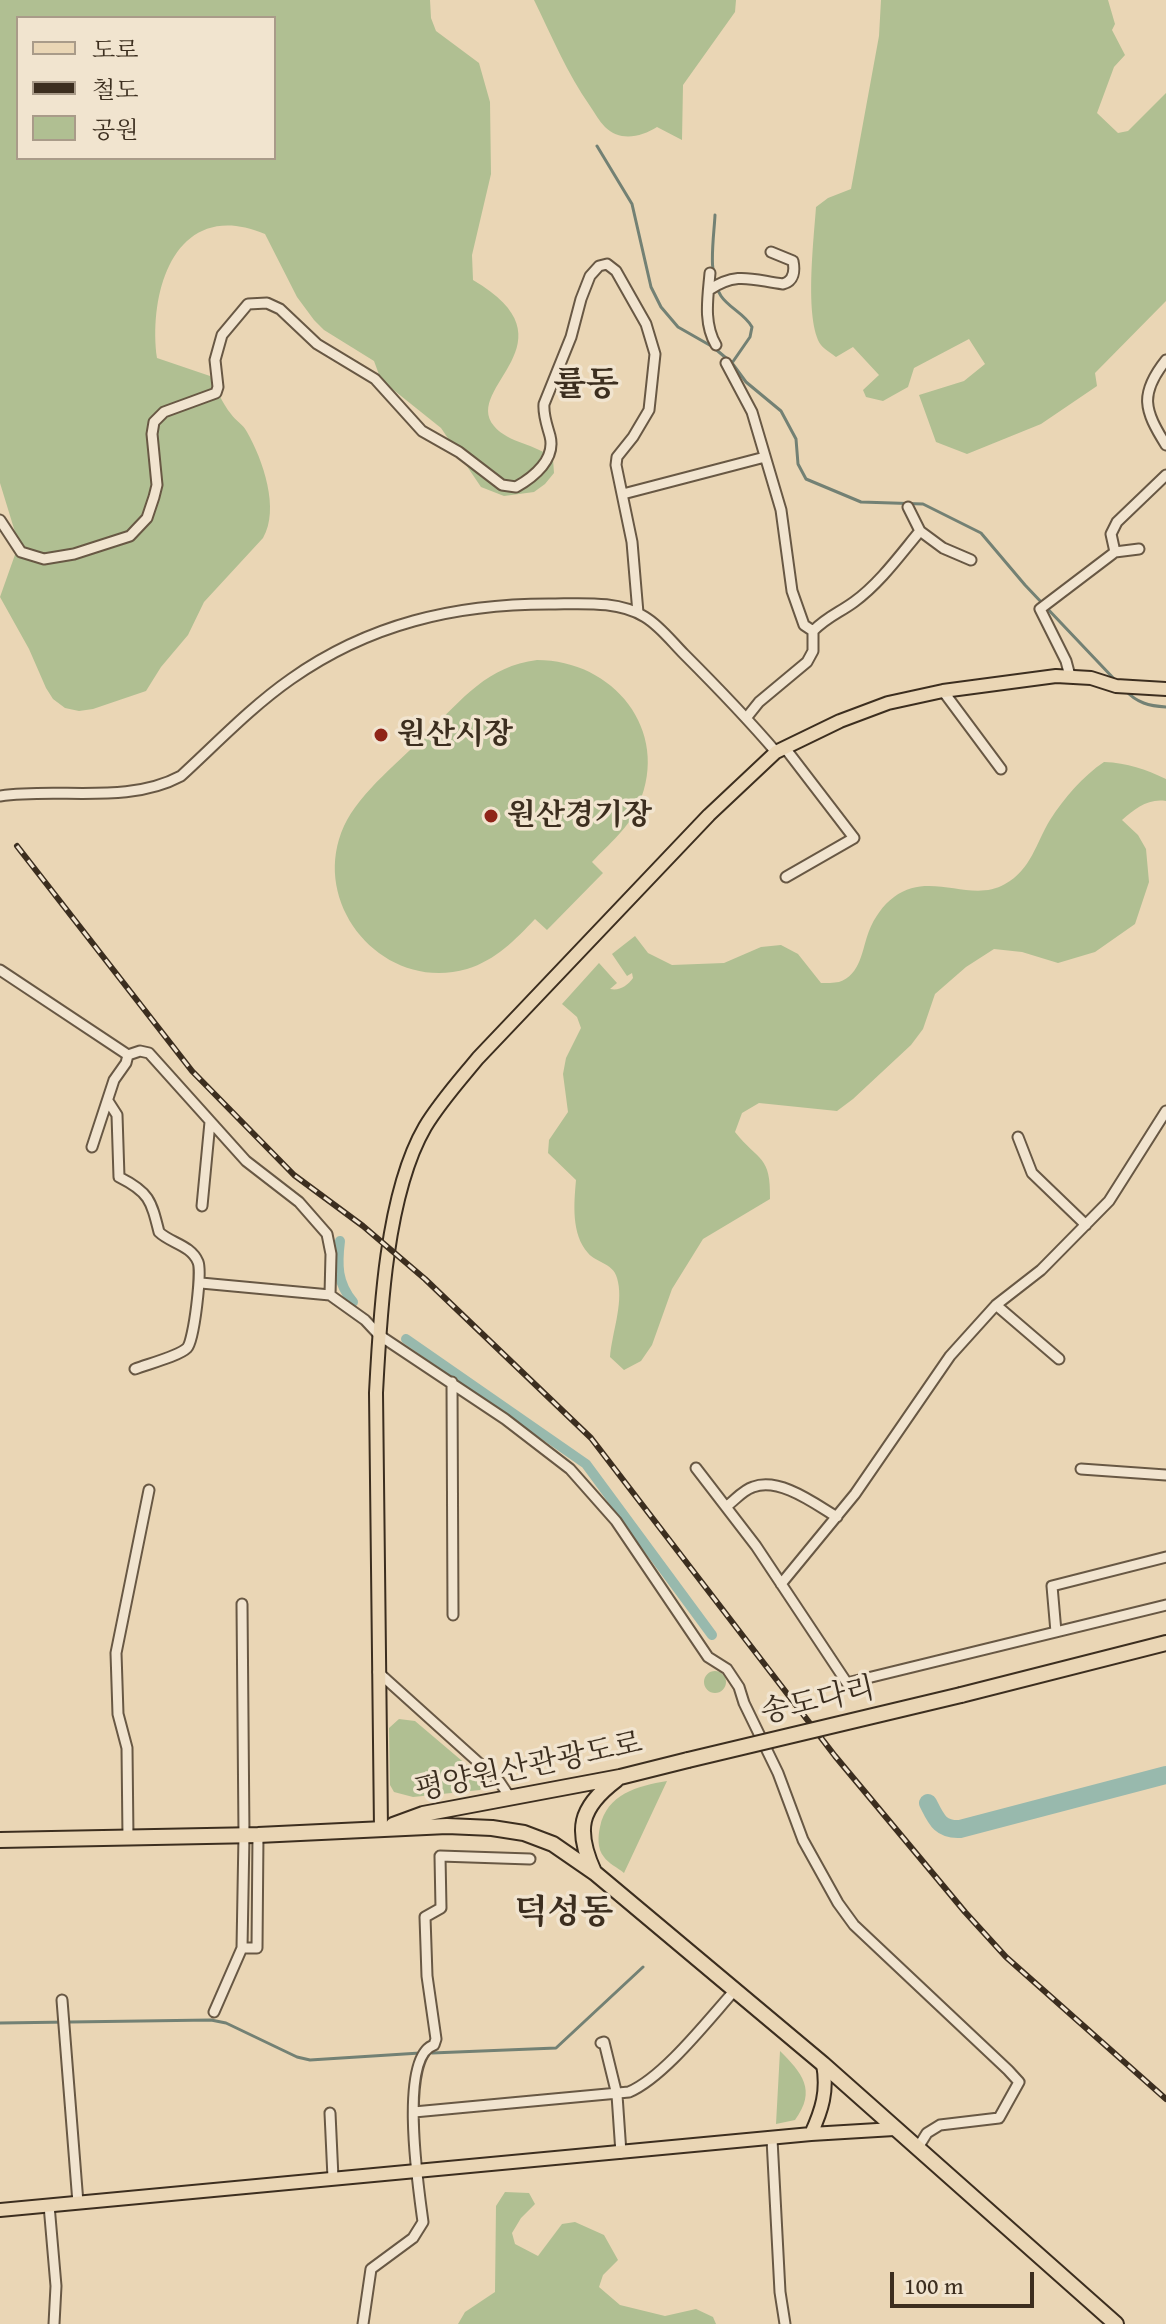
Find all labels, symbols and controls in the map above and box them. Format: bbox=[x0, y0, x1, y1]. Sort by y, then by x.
legend bbox=[16, 16, 276, 160]
text: 도로 bbox=[92, 32, 138, 67]
text: 철도 bbox=[92, 72, 138, 107]
text: 공원 bbox=[92, 112, 138, 147]
district label: 률동 bbox=[553, 366, 619, 406]
place label: 원산시장 bbox=[397, 717, 513, 753]
marker: 원산시장 bbox=[372, 726, 390, 744]
place label: 원산경기장 bbox=[507, 798, 652, 834]
marker: 원산경기장 bbox=[482, 807, 500, 825]
street label: 송도다리 bbox=[757, 1671, 879, 1733]
street label: 평양원산관광도로 bbox=[412, 1726, 646, 1810]
district label: 덕성동 bbox=[515, 1894, 613, 1934]
scale bar bbox=[894, 2256, 1038, 2306]
text: 100 m bbox=[904, 2268, 964, 2303]

